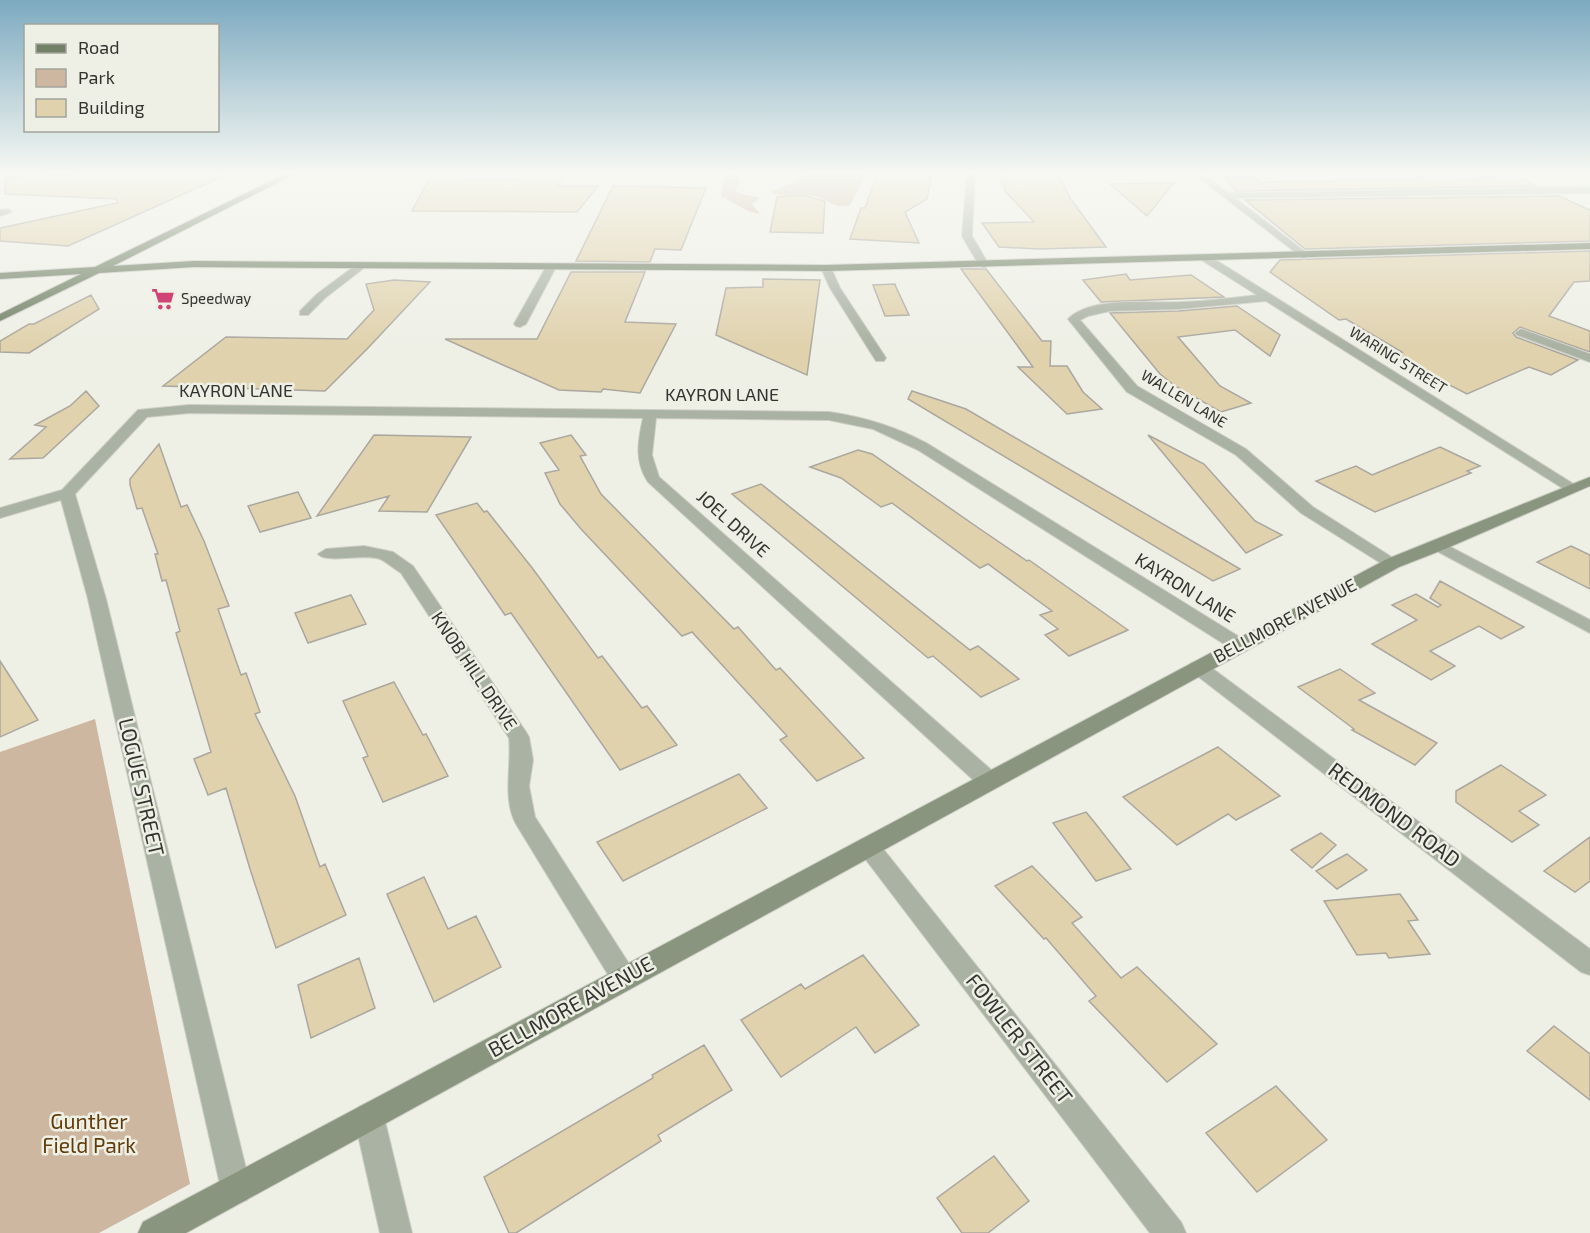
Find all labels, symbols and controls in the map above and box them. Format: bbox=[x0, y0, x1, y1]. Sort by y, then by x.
legend bbox=[24, 24, 219, 132]
text: Road bbox=[78, 36, 119, 58]
text: Park bbox=[78, 66, 115, 88]
text: Building bbox=[78, 96, 145, 118]
supermarket icon: Speedway bbox=[150, 286, 176, 312]
place label: Speedway bbox=[181, 289, 251, 307]
street label: WARING STREET bbox=[1346, 322, 1451, 397]
street label: WALLEN LANE bbox=[1138, 365, 1231, 431]
street label: KAYRON LANE bbox=[179, 379, 293, 401]
street label: KAYRON LANE bbox=[665, 383, 779, 405]
street label: JOEL DRIVE bbox=[693, 485, 774, 562]
street label: KAYRON LANE bbox=[1131, 548, 1240, 627]
street label: BELLMORE AVENUE bbox=[1209, 573, 1360, 667]
street label: KNOB HILL DRIVE bbox=[427, 607, 523, 734]
street label: LOGUE STREET bbox=[114, 715, 170, 858]
street label: REDMOND ROAD bbox=[1324, 756, 1466, 871]
street label: BELLMORE AVENUE bbox=[483, 950, 657, 1062]
street label: FOWLER STREET bbox=[962, 968, 1079, 1108]
park label: Gunther Field Park bbox=[42, 1108, 136, 1157]

